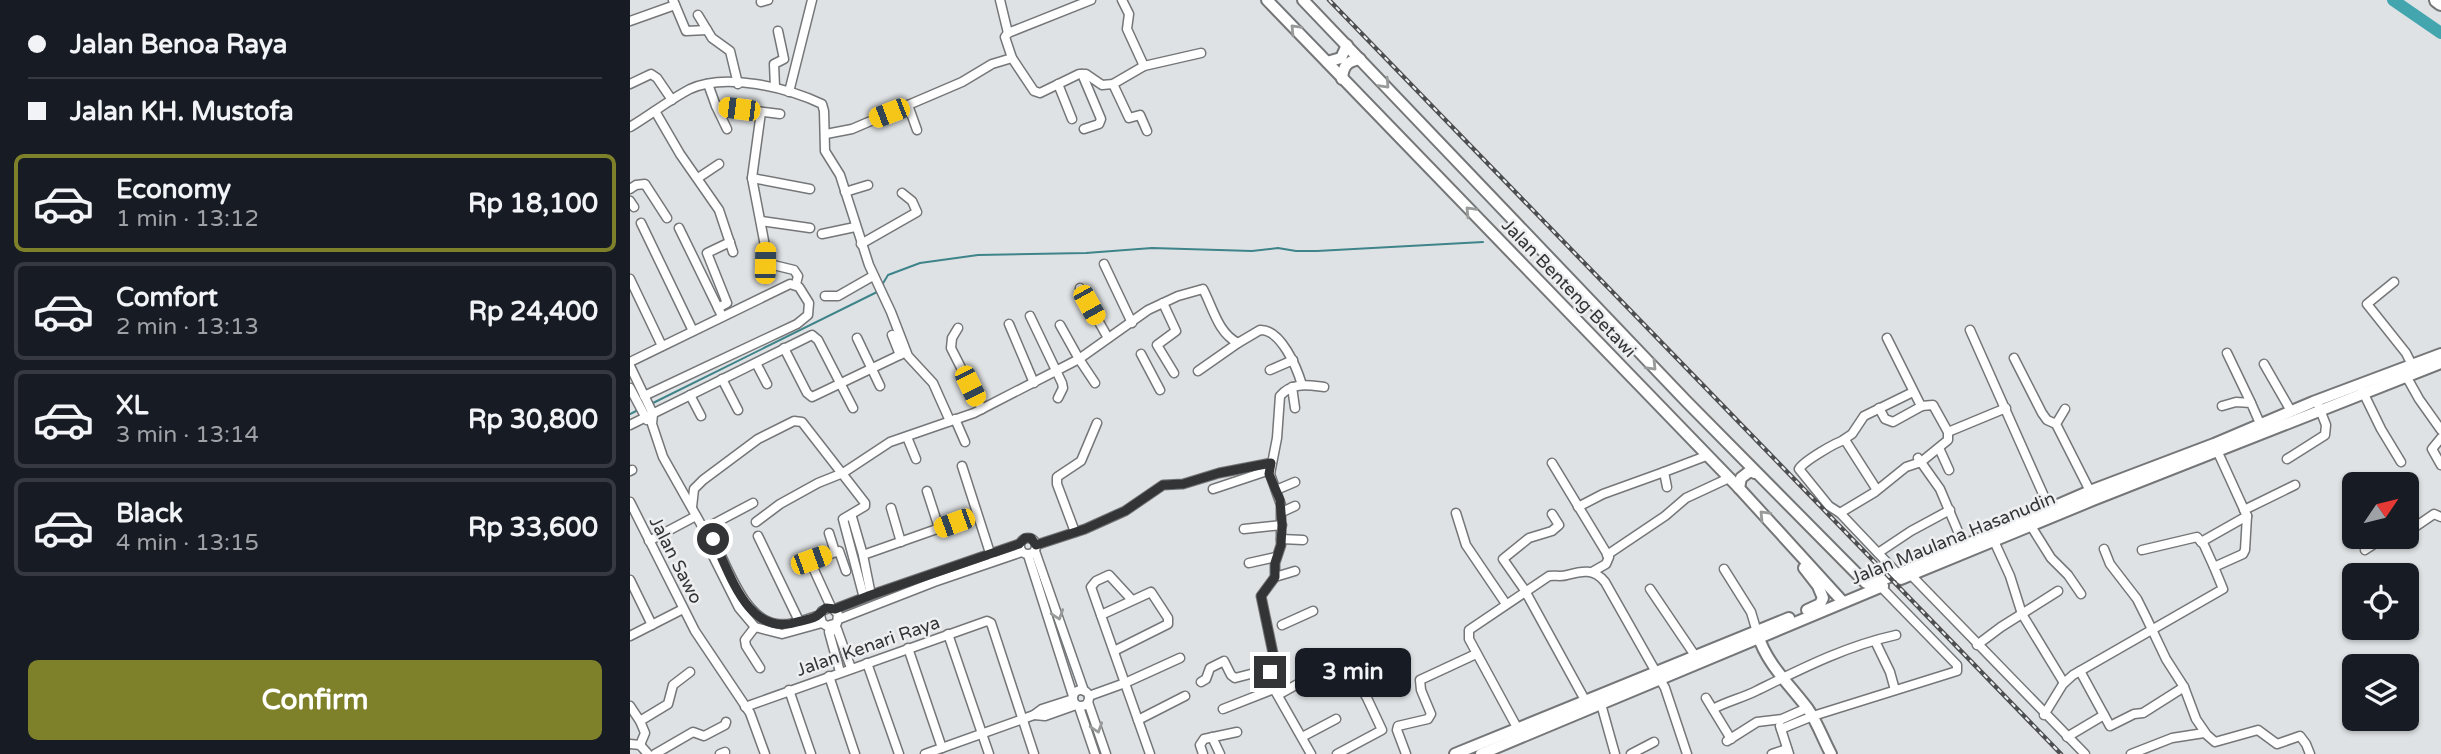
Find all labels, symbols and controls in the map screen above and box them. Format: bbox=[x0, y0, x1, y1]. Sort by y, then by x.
one-way arrow bbox=[1291, 24, 1304, 37]
text: Jalan Benoa Raya bbox=[70, 29, 287, 60]
one-way arrow bbox=[1376, 76, 1389, 89]
text: Jalan KH. Mustofa bbox=[70, 96, 294, 127]
car bbox=[717, 96, 762, 122]
car bbox=[866, 96, 913, 130]
icon: car bbox=[32, 172, 95, 235]
text: Economy bbox=[116, 174, 231, 205]
text: Rp 18,100 bbox=[468, 188, 598, 219]
text: 1 min · 13:12 bbox=[116, 205, 259, 233]
one-way arrow bbox=[1465, 206, 1478, 219]
street label: Jalan Benteng Betawi bbox=[1497, 214, 1641, 362]
car bbox=[755, 242, 776, 284]
icon: car bbox=[32, 280, 95, 343]
text: Comfort bbox=[116, 282, 218, 313]
car bbox=[1070, 282, 1109, 328]
text: Rp 24,400 bbox=[468, 296, 598, 327]
text: 2 min · 13:13 bbox=[116, 313, 259, 341]
one-way arrow bbox=[1643, 357, 1656, 370]
car bbox=[952, 363, 989, 409]
icon: car bbox=[32, 388, 95, 451]
text: XL bbox=[116, 390, 148, 421]
text: Rp 30,800 bbox=[468, 404, 598, 435]
text: 3 min · 13:14 bbox=[116, 421, 259, 449]
north arrow bbox=[2342, 472, 2418, 550]
map controls bbox=[2342, 472, 2419, 731]
street label: Jalan Maulana Hasanudin bbox=[1848, 487, 2058, 589]
icon: car bbox=[32, 496, 95, 559]
text: Black bbox=[116, 498, 183, 529]
car bbox=[931, 506, 978, 540]
one-way arrow bbox=[1760, 510, 1773, 523]
text: Rp 33,600 bbox=[468, 512, 598, 543]
street label: Jalan Sawo bbox=[645, 513, 707, 607]
route start bbox=[697, 523, 729, 555]
text: 4 min · 13:15 bbox=[116, 529, 259, 557]
car bbox=[788, 543, 835, 577]
button: locate bbox=[2342, 563, 2419, 640]
one-way arrow bbox=[1050, 608, 1064, 620]
street label: Jalan Kenari Raya bbox=[793, 611, 943, 681]
callout: 3 min bbox=[1294, 648, 1410, 696]
button: layers bbox=[2342, 654, 2419, 731]
route end bbox=[1254, 656, 1286, 688]
text: 3 min bbox=[1322, 658, 1384, 686]
button: Confirm bbox=[28, 660, 602, 740]
one-way arrow bbox=[1089, 722, 1103, 734]

